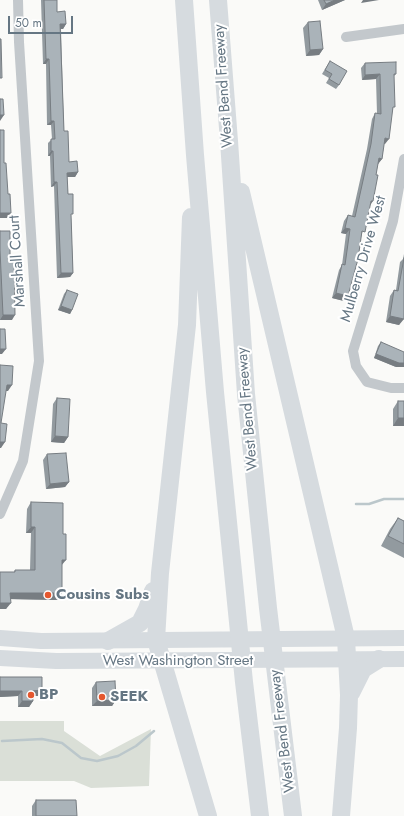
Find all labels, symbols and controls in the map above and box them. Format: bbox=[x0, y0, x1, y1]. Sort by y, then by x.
scale bar bbox=[10, 8, 75, 34]
text: 50 m bbox=[15, 14, 42, 32]
street label: West Bend Freeway bbox=[211, 24, 237, 148]
street label: Mulberry Drive West bbox=[337, 194, 391, 324]
street label: Marshall Court bbox=[6, 214, 30, 308]
street label: West Bend Freeway bbox=[234, 347, 262, 471]
place label: Cousins Subs bbox=[56, 586, 149, 604]
marker: Cousins Subs bbox=[43, 590, 53, 600]
street label: West Washington Street bbox=[103, 652, 253, 670]
street label: West Bend Freeway bbox=[267, 668, 299, 794]
place label: BP bbox=[39, 686, 58, 704]
place label: SEEK bbox=[110, 688, 148, 706]
marker: BP bbox=[26, 690, 36, 700]
marker: SEEK bbox=[97, 692, 107, 702]

